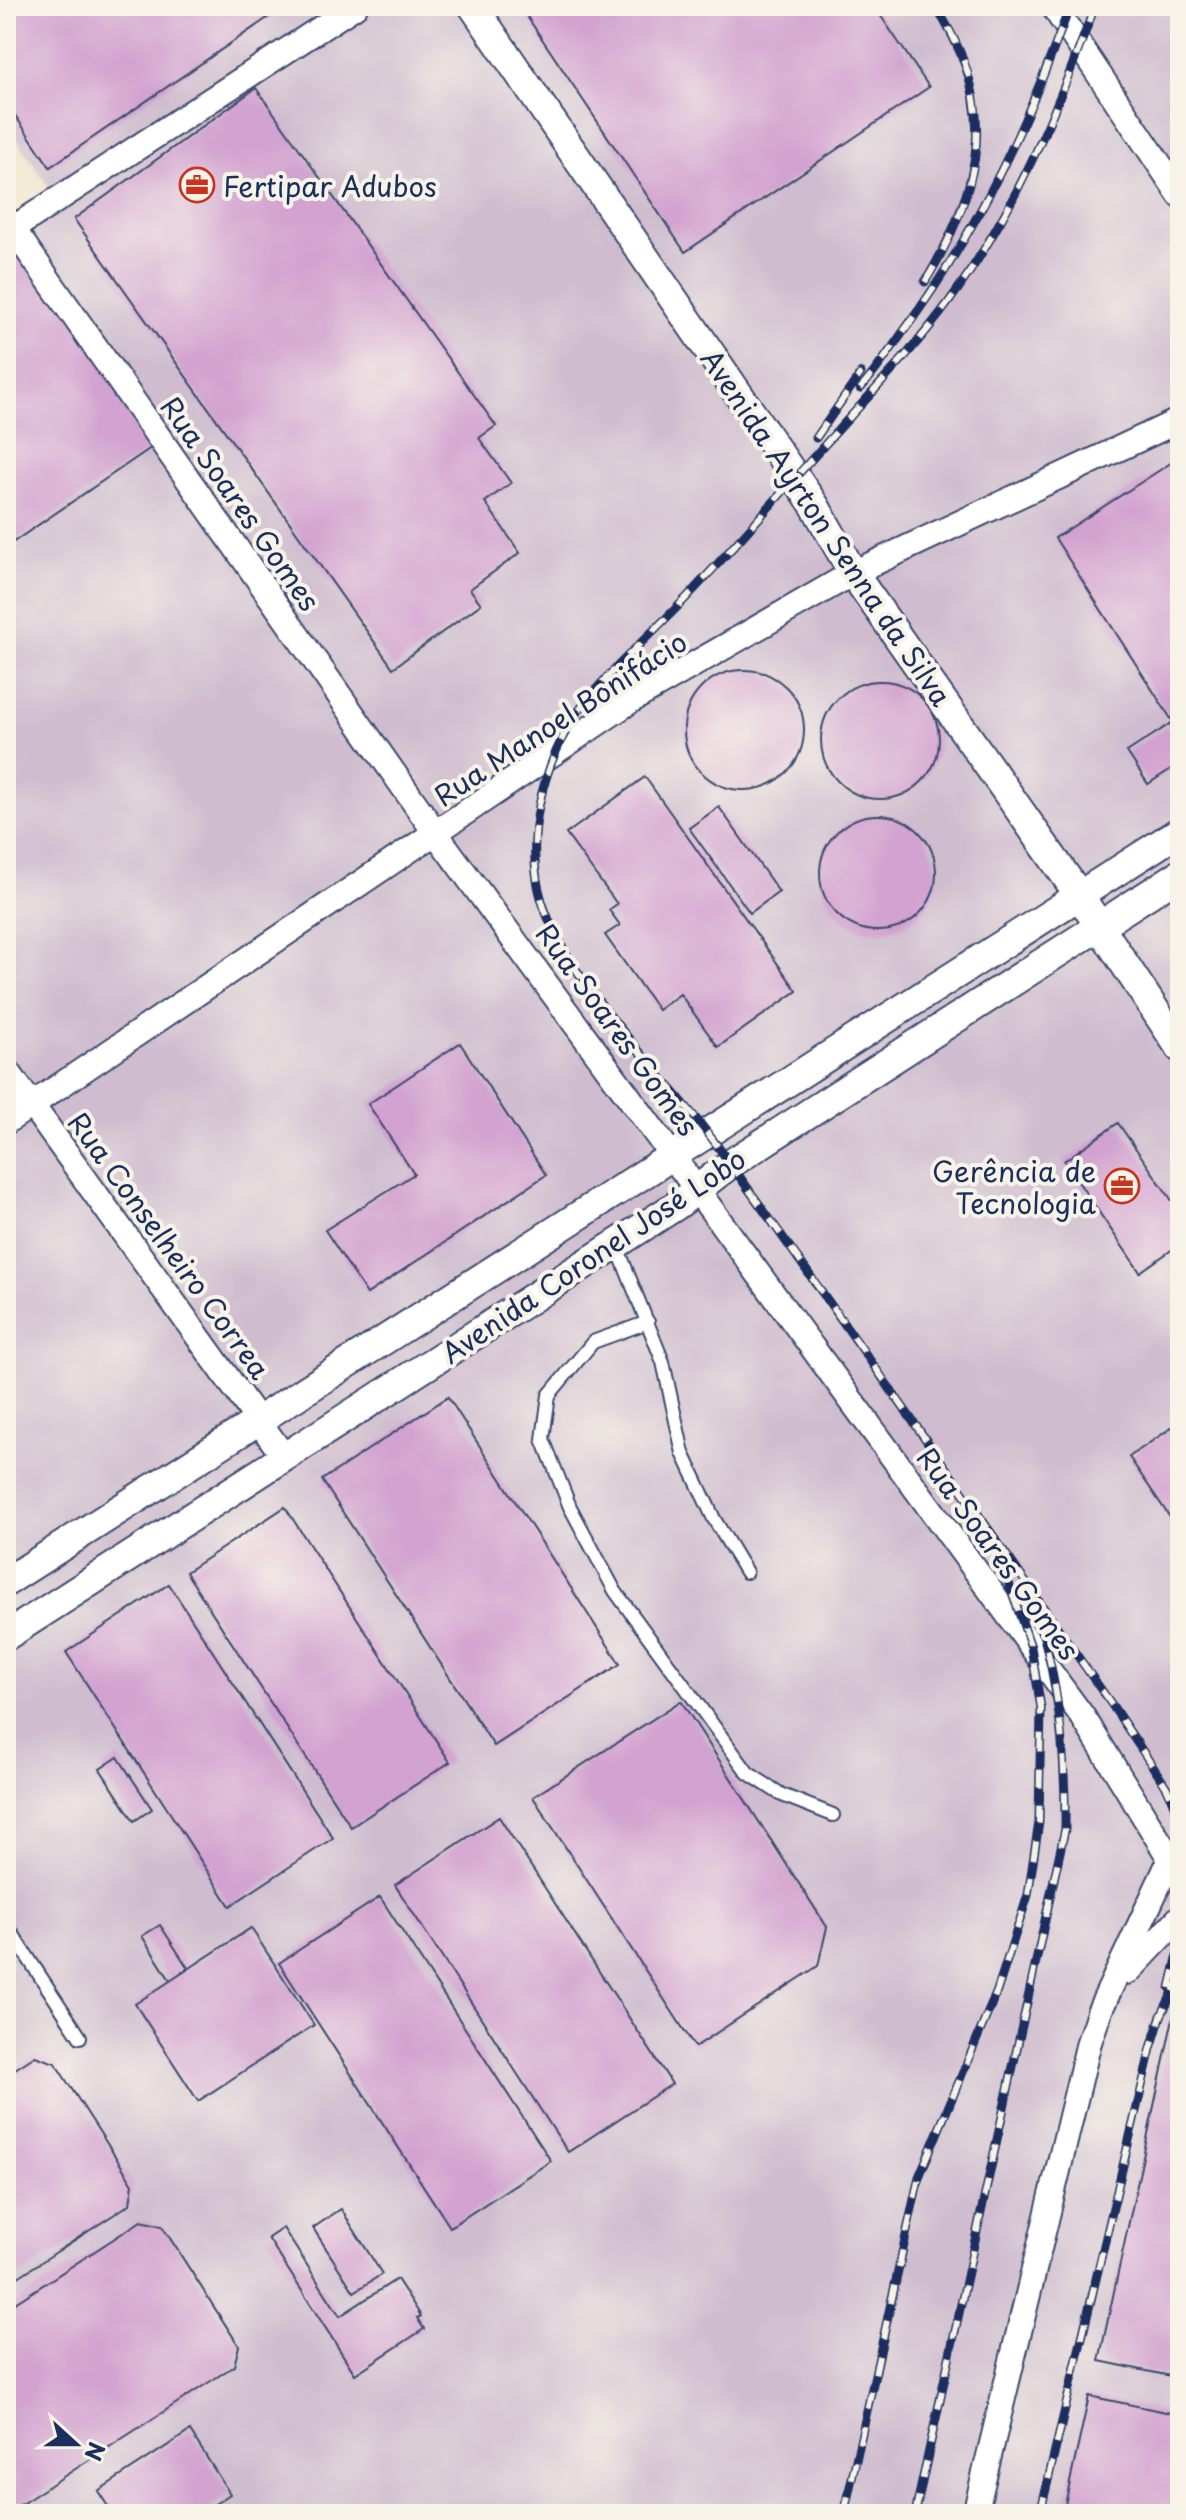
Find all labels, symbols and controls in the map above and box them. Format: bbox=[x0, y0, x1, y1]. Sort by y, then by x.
place label: Fertipar Adubos bbox=[223, 164, 437, 207]
office icon: Fertipar Adubos bbox=[178, 166, 216, 204]
street label: Avenida Ayrton Senna da Silva bbox=[691, 340, 964, 715]
street label: Rua Soares Gomes bbox=[151, 387, 331, 619]
street label: Rua Manoel Bonifácio bbox=[425, 620, 695, 816]
street label: Rua Soares Gomes bbox=[526, 914, 710, 1144]
street label: Rua Conselheiro Correa bbox=[58, 1103, 282, 1388]
street label: Avenida Coronel José Lobo bbox=[432, 1137, 754, 1373]
place label: Gerência de Tecnologia bbox=[932, 1149, 1097, 1224]
office icon: Gerência de Tecnologia bbox=[1103, 1167, 1141, 1205]
street label: Rua Soares Gomes bbox=[907, 1438, 1091, 1668]
north arrow bbox=[36, 2404, 116, 2484]
text: N bbox=[78, 2438, 115, 2466]

